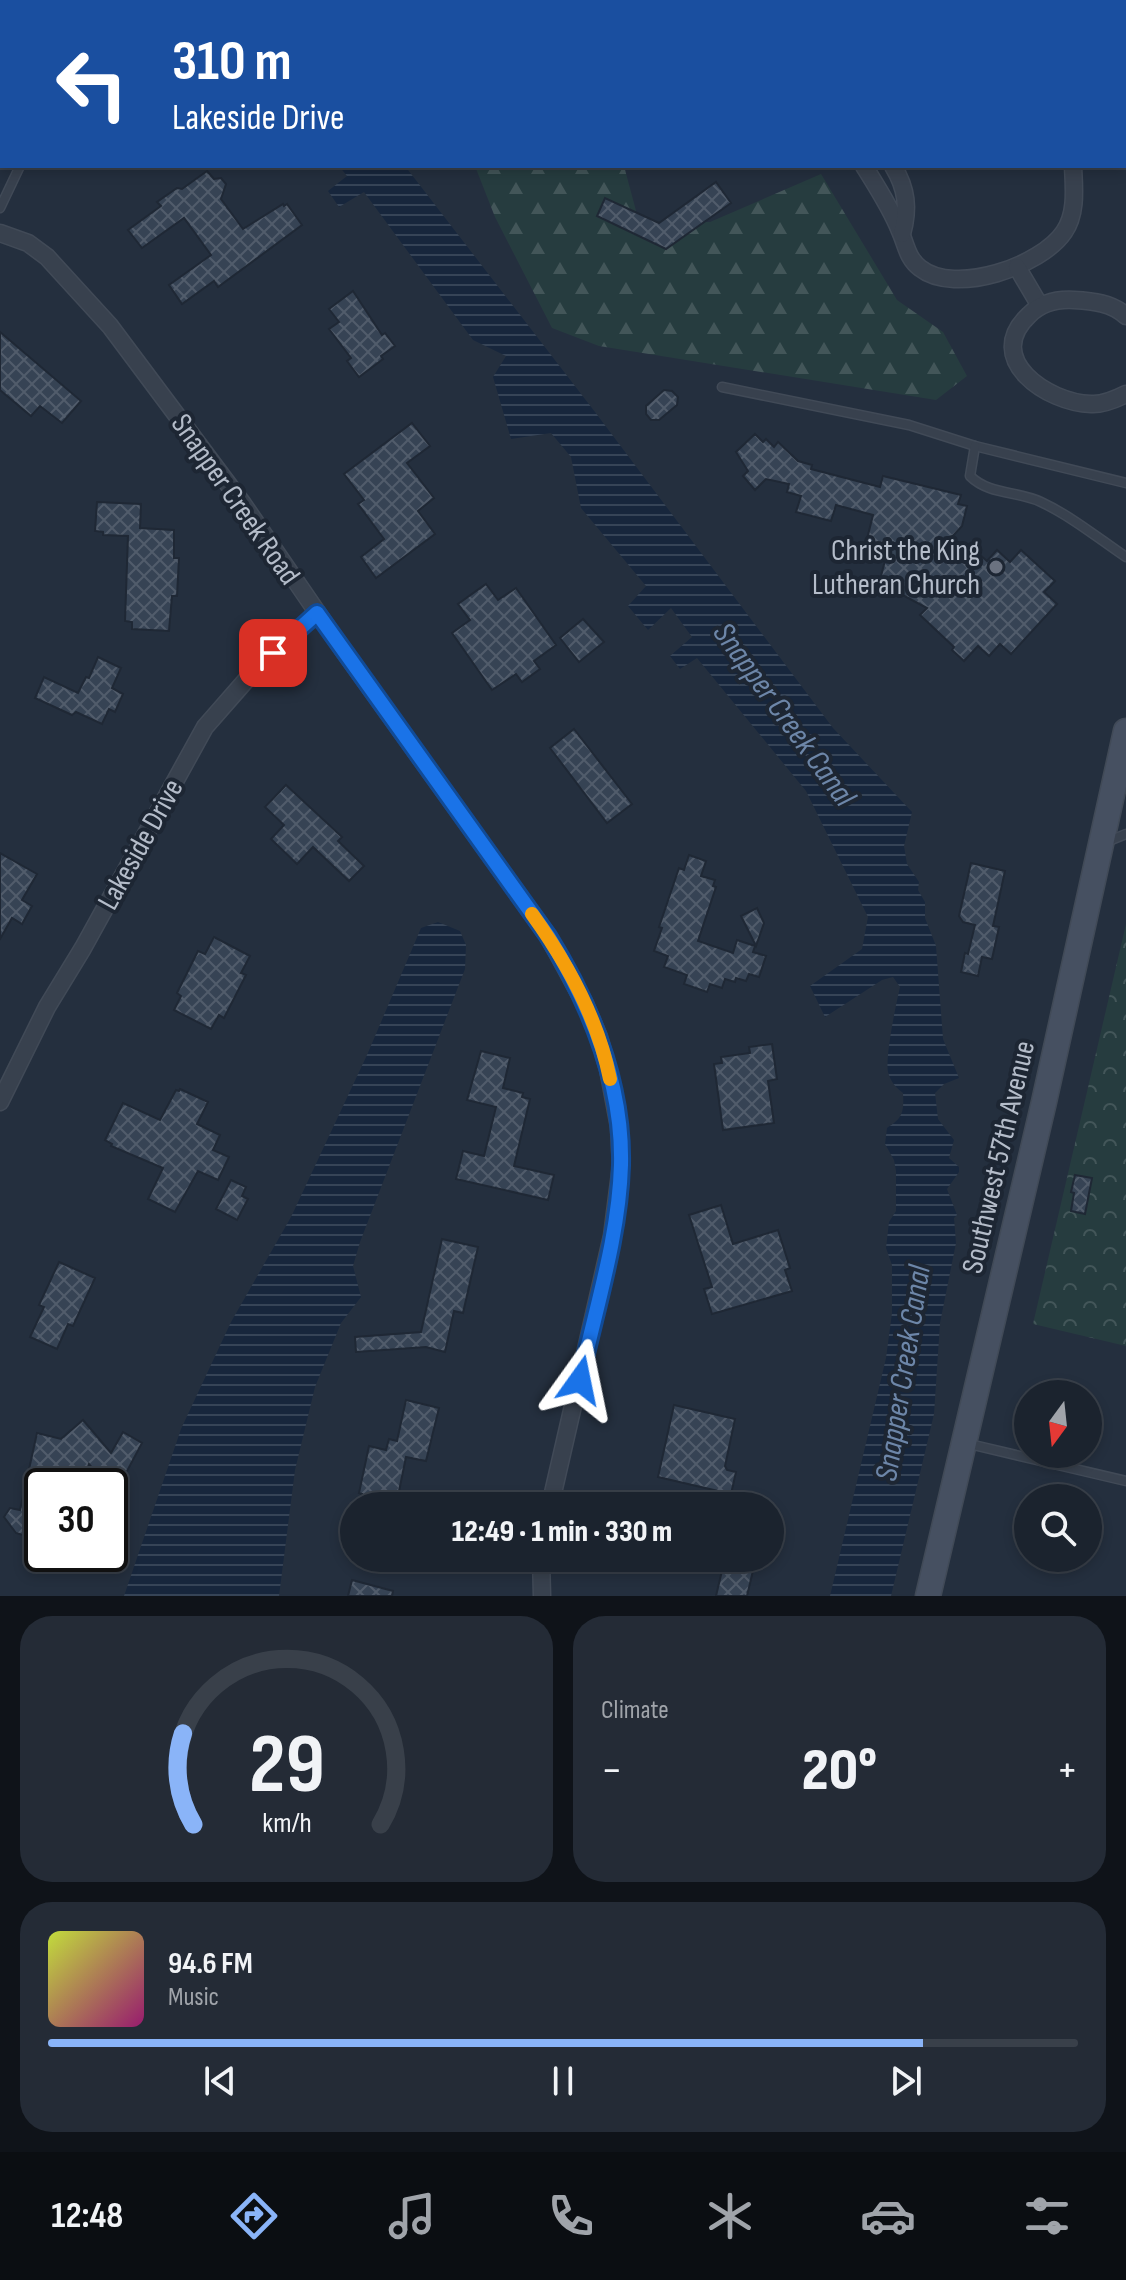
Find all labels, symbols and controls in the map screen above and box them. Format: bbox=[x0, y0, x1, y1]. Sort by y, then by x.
text: 310 m bbox=[172, 29, 292, 96]
icon: left bbox=[40, 32, 144, 136]
text: Lakeside Drive bbox=[172, 97, 345, 140]
street label: Snapper Creek Road bbox=[163, 407, 307, 592]
place label: Christ the King Lutheran Church bbox=[812, 533, 980, 603]
marker: Christ the King Lutheran Church bbox=[987, 558, 1005, 576]
water label: Snapper Creek Canal bbox=[704, 615, 864, 815]
pin bbox=[239, 619, 307, 687]
icon: arrive bbox=[251, 631, 295, 675]
street label: Lakeside Drive bbox=[90, 773, 191, 916]
street label: Southwest 57th Avenue bbox=[955, 1037, 1043, 1277]
water label: Snapper Creek Canal bbox=[867, 1261, 940, 1484]
position arrow bbox=[538, 1338, 622, 1422]
north arrow bbox=[1014, 1380, 1102, 1468]
map controls bbox=[1014, 1380, 1102, 1572]
speed limit sign: 30 bbox=[24, 1468, 128, 1572]
button: search bbox=[1014, 1484, 1102, 1572]
text: 12:49 · 1 min · 330 m bbox=[452, 1514, 672, 1550]
text: Climate bbox=[601, 1695, 669, 1726]
text: 29 bbox=[249, 1716, 324, 1816]
text: 20° bbox=[802, 1735, 877, 1807]
text: − bbox=[601, 1744, 623, 1797]
text: + bbox=[1056, 1744, 1078, 1797]
text: km/h bbox=[262, 1806, 311, 1841]
text: 94.6 FM bbox=[168, 1946, 253, 1982]
text: Music bbox=[168, 1982, 219, 2013]
icon: previous bbox=[198, 2059, 242, 2103]
icon: pause bbox=[541, 2059, 585, 2103]
icon: next bbox=[884, 2059, 928, 2103]
icon: directions bbox=[226, 2188, 282, 2244]
icon: music bbox=[384, 2188, 440, 2244]
icon: phone bbox=[543, 2188, 599, 2244]
icon: climate bbox=[702, 2188, 758, 2244]
icon: car bbox=[860, 2188, 916, 2244]
icon: filters bbox=[1019, 2188, 1075, 2244]
text: 12:48 bbox=[51, 2195, 123, 2238]

